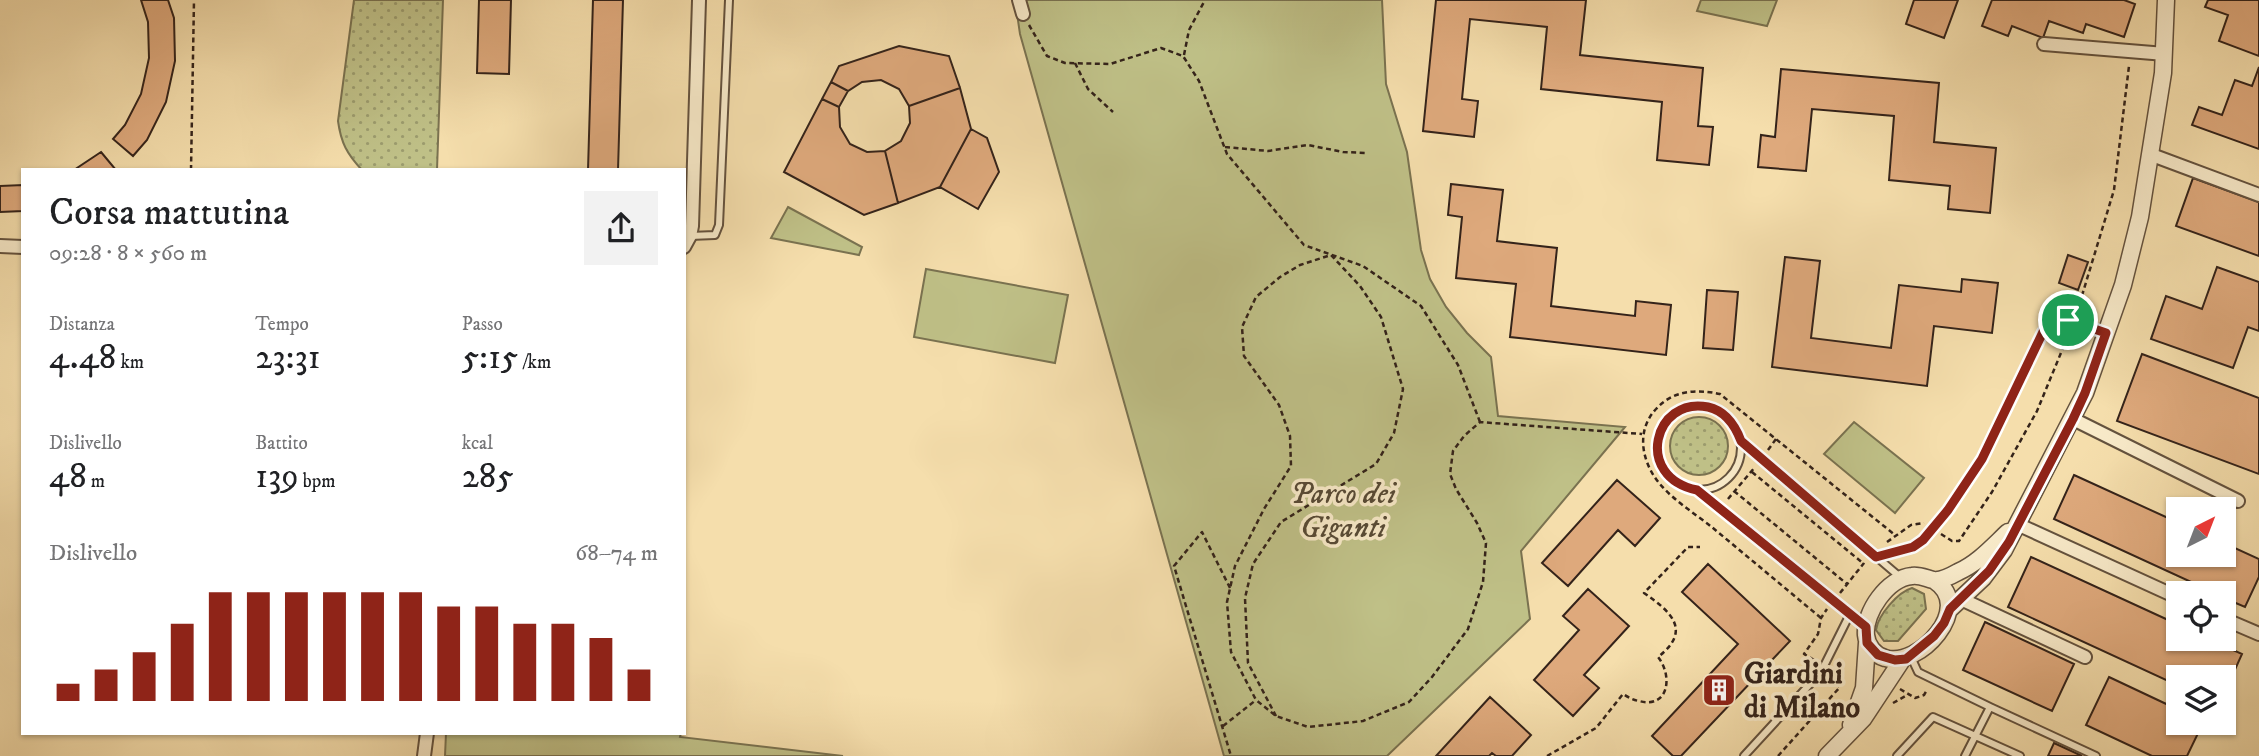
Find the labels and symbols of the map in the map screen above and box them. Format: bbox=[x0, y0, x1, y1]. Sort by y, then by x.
pin bbox=[2038, 290, 2098, 350]
park label: Parco dei Giganti bbox=[1290, 476, 1398, 547]
north arrow bbox=[2166, 497, 2236, 567]
place label: Giardini di Milano bbox=[1744, 656, 1860, 727]
building icon: Giardini di Milano bbox=[1700, 671, 1738, 709]

